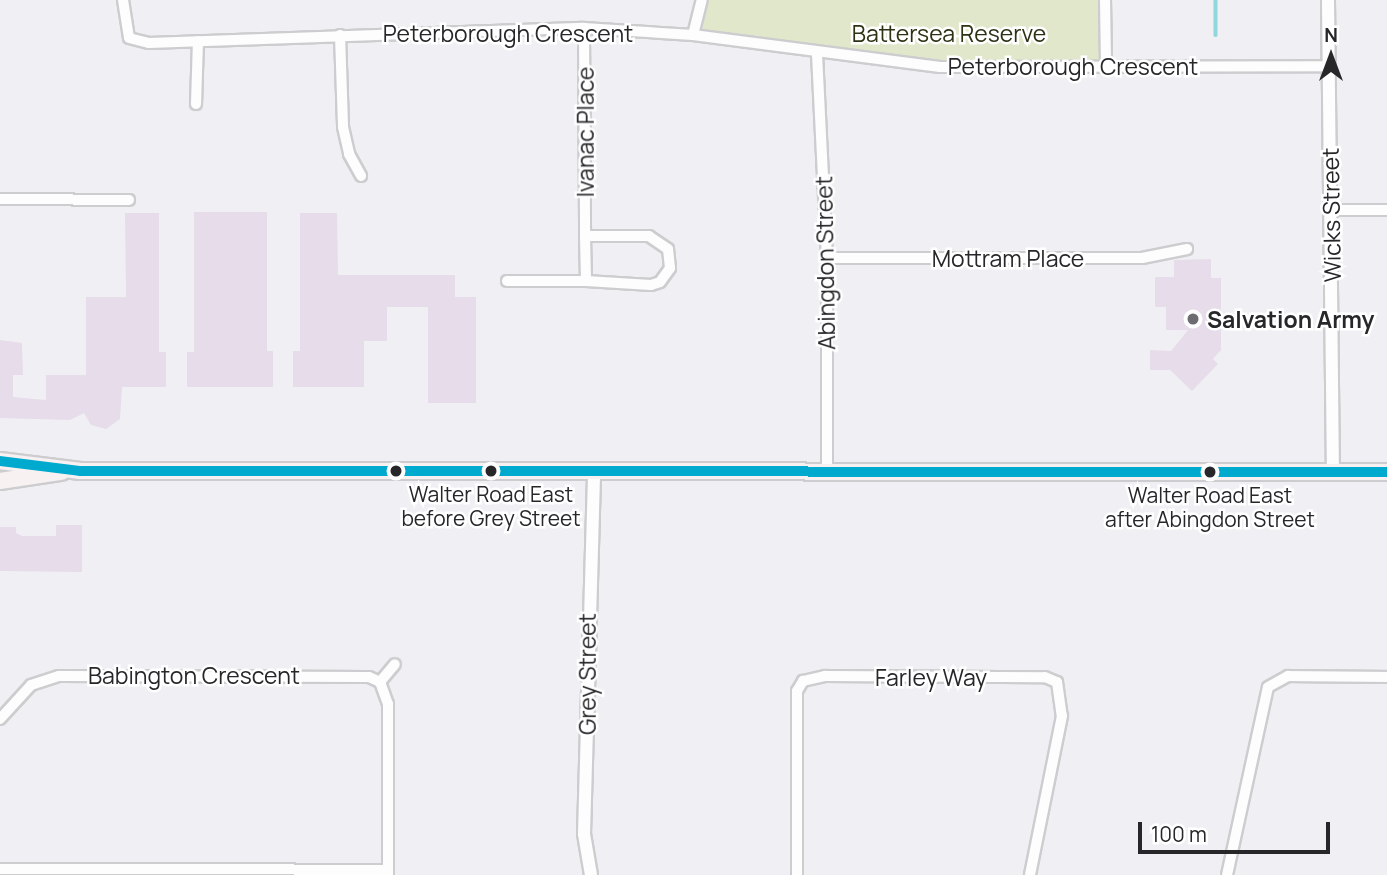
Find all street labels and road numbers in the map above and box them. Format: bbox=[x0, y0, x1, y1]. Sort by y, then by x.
street label: Peterborough Crescent bbox=[383, 19, 633, 47]
street label: Peterborough Crescent bbox=[948, 52, 1198, 80]
street label: Ivanac Place bbox=[571, 67, 599, 197]
street label: Wicks Street bbox=[1316, 147, 1346, 283]
street label: Abingdon Street bbox=[810, 176, 840, 350]
street label: Mottram Place bbox=[932, 244, 1084, 272]
street label: Grey Street bbox=[573, 613, 601, 735]
street label: Babington Crescent bbox=[88, 661, 300, 689]
street label: Farley Way bbox=[875, 663, 987, 691]

